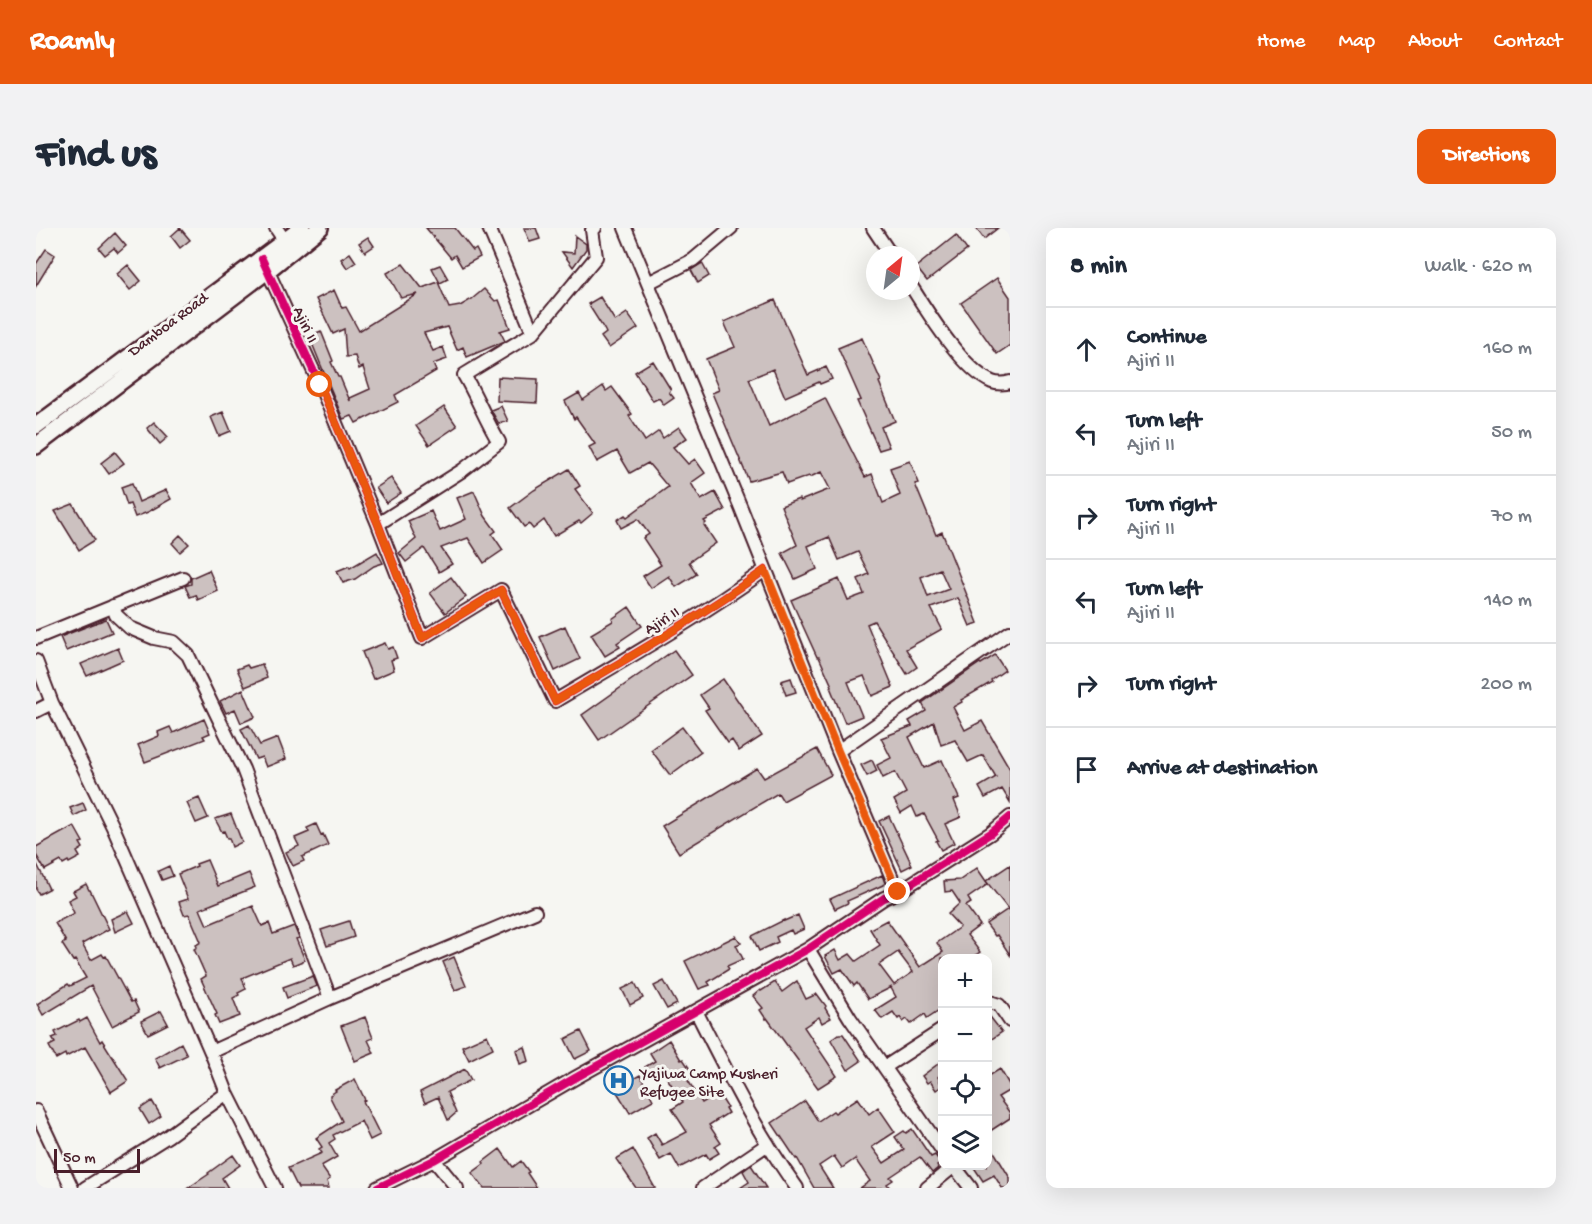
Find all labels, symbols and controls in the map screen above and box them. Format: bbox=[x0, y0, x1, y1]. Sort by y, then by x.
text: Roamly bbox=[30, 26, 115, 59]
text: Home bbox=[1257, 30, 1305, 55]
text: Map bbox=[1338, 30, 1375, 55]
text: About bbox=[1408, 30, 1461, 55]
text: Contact bbox=[1494, 30, 1562, 55]
button: Directions bbox=[1417, 129, 1556, 184]
text: Find us bbox=[36, 132, 156, 181]
north arrow bbox=[866, 246, 920, 300]
text: 8 min bbox=[1070, 252, 1127, 283]
text: Walk · 620 m bbox=[1425, 256, 1532, 279]
street label: Damboa Road bbox=[125, 289, 214, 363]
street label: Ajiri II bbox=[287, 304, 321, 347]
text: Continue bbox=[1127, 325, 1207, 351]
icon: ahead bbox=[1070, 333, 1103, 366]
text: 160 m bbox=[1483, 338, 1532, 361]
text: Ajiri II bbox=[1127, 351, 1175, 374]
route start bbox=[306, 371, 332, 397]
text: Turn left bbox=[1127, 409, 1201, 435]
icon: left bbox=[1070, 417, 1103, 450]
text: 50 m bbox=[1491, 422, 1532, 445]
text: Ajiri II bbox=[1127, 435, 1175, 458]
text: Turn right bbox=[1127, 493, 1215, 519]
icon: right bbox=[1070, 501, 1103, 534]
text: 70 m bbox=[1491, 506, 1532, 529]
text: Ajiri II bbox=[1127, 519, 1175, 542]
text: Turn left bbox=[1127, 577, 1201, 603]
icon: left bbox=[1070, 585, 1103, 618]
text: 140 m bbox=[1484, 590, 1532, 613]
text: Ajiri II bbox=[1127, 603, 1175, 626]
street label: Ajiri II bbox=[642, 604, 684, 640]
icon: right bbox=[1070, 669, 1103, 702]
text: Turn right bbox=[1127, 672, 1215, 698]
text: 200 m bbox=[1481, 674, 1532, 697]
icon: arrive bbox=[1070, 753, 1103, 786]
text: Arrive at destination bbox=[1127, 756, 1317, 782]
route end bbox=[884, 878, 910, 904]
map controls bbox=[938, 954, 992, 1170]
button: + bbox=[938, 954, 992, 1008]
button: − bbox=[938, 1008, 992, 1062]
button: locate bbox=[938, 1062, 992, 1116]
hospital icon: Yajiwa Camp Kusheri Refugee Site bbox=[603, 1065, 635, 1097]
place label: Yajiwa Camp Kusheri Refugee Site bbox=[638, 1066, 778, 1103]
button: layers bbox=[938, 1116, 992, 1170]
scale bar bbox=[54, 1146, 140, 1174]
text: 50 m bbox=[63, 1150, 96, 1169]

